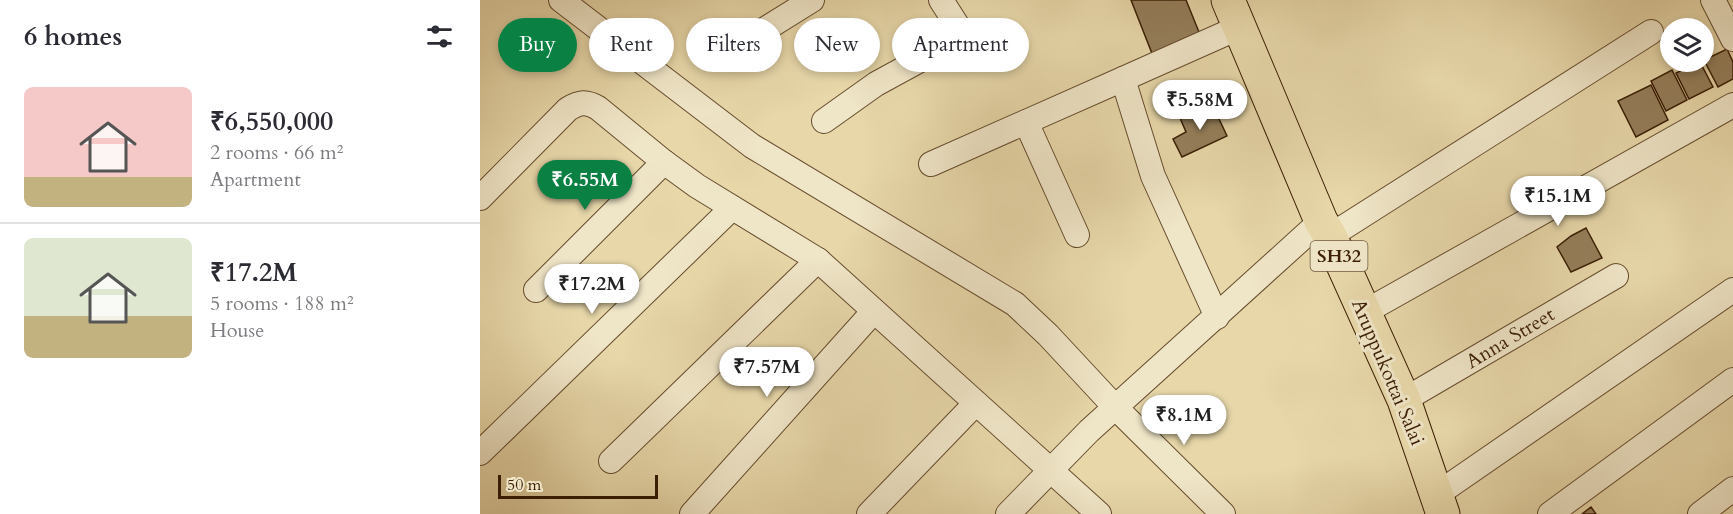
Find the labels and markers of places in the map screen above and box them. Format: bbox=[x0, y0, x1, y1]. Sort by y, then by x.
pin: ₹5.58M bbox=[1151, 80, 1249, 131]
pin: ₹6.55M bbox=[536, 160, 634, 211]
pin: ₹15.1M bbox=[1509, 176, 1607, 227]
pin: ₹17.2M bbox=[543, 264, 641, 315]
pin: ₹7.57M bbox=[718, 347, 816, 398]
pin: ₹8.1M bbox=[1142, 395, 1226, 446]

